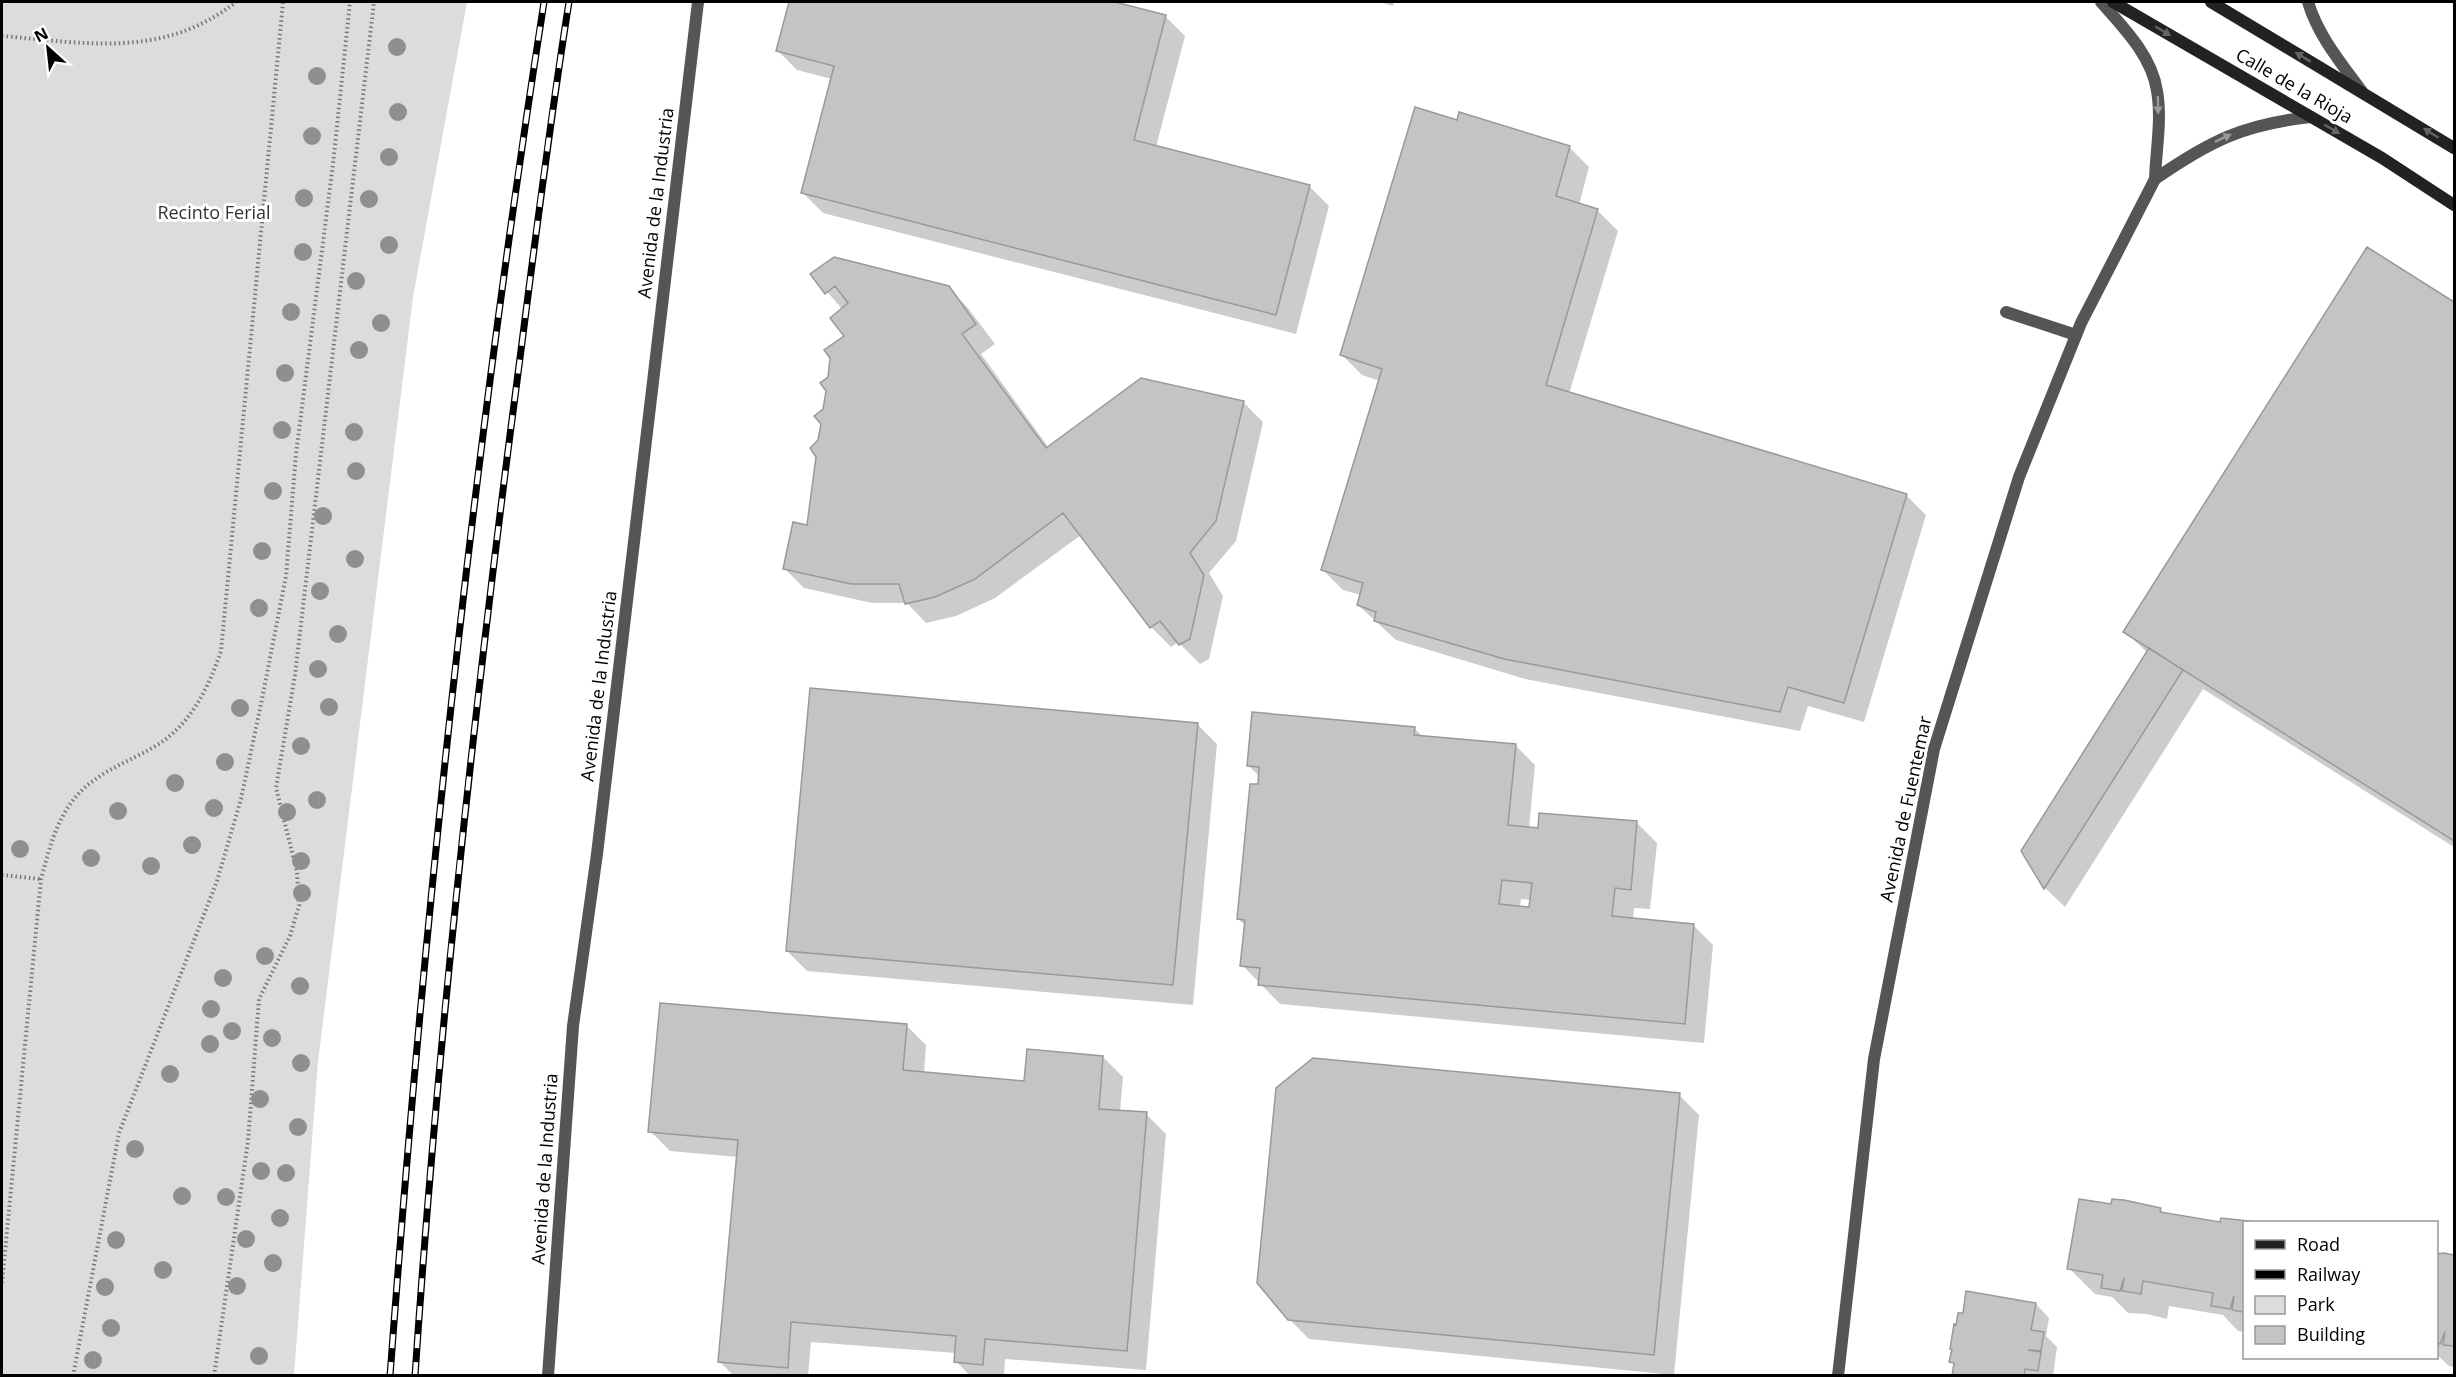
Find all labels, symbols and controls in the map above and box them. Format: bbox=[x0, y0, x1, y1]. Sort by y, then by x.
north arrow bbox=[18, 18, 78, 78]
text: N bbox=[30, 22, 52, 47]
one-way arrow bbox=[2155, 26, 2172, 36]
street label: Calle de la Rioja bbox=[2232, 42, 2357, 128]
one-way arrow bbox=[2295, 51, 2311, 62]
one-way arrow bbox=[2153, 96, 2163, 115]
street label: Avenida de la Industria bbox=[631, 106, 679, 300]
one-way arrow bbox=[2324, 124, 2341, 134]
one-way arrow bbox=[2423, 128, 2439, 139]
one-way arrow bbox=[2214, 133, 2231, 142]
park label: Recinto Ferial bbox=[157, 200, 271, 224]
street label: Avenida de la Industria bbox=[574, 589, 622, 783]
street label: Avenida de Fuentemar bbox=[1874, 713, 1937, 904]
street label: Avenida de la Industria bbox=[525, 1072, 563, 1265]
legend bbox=[2243, 1221, 2438, 1359]
text: Road bbox=[2297, 1232, 2340, 1256]
text: Railway bbox=[2297, 1262, 2361, 1286]
text: Park bbox=[2297, 1292, 2335, 1316]
text: Building bbox=[2297, 1322, 2365, 1346]

